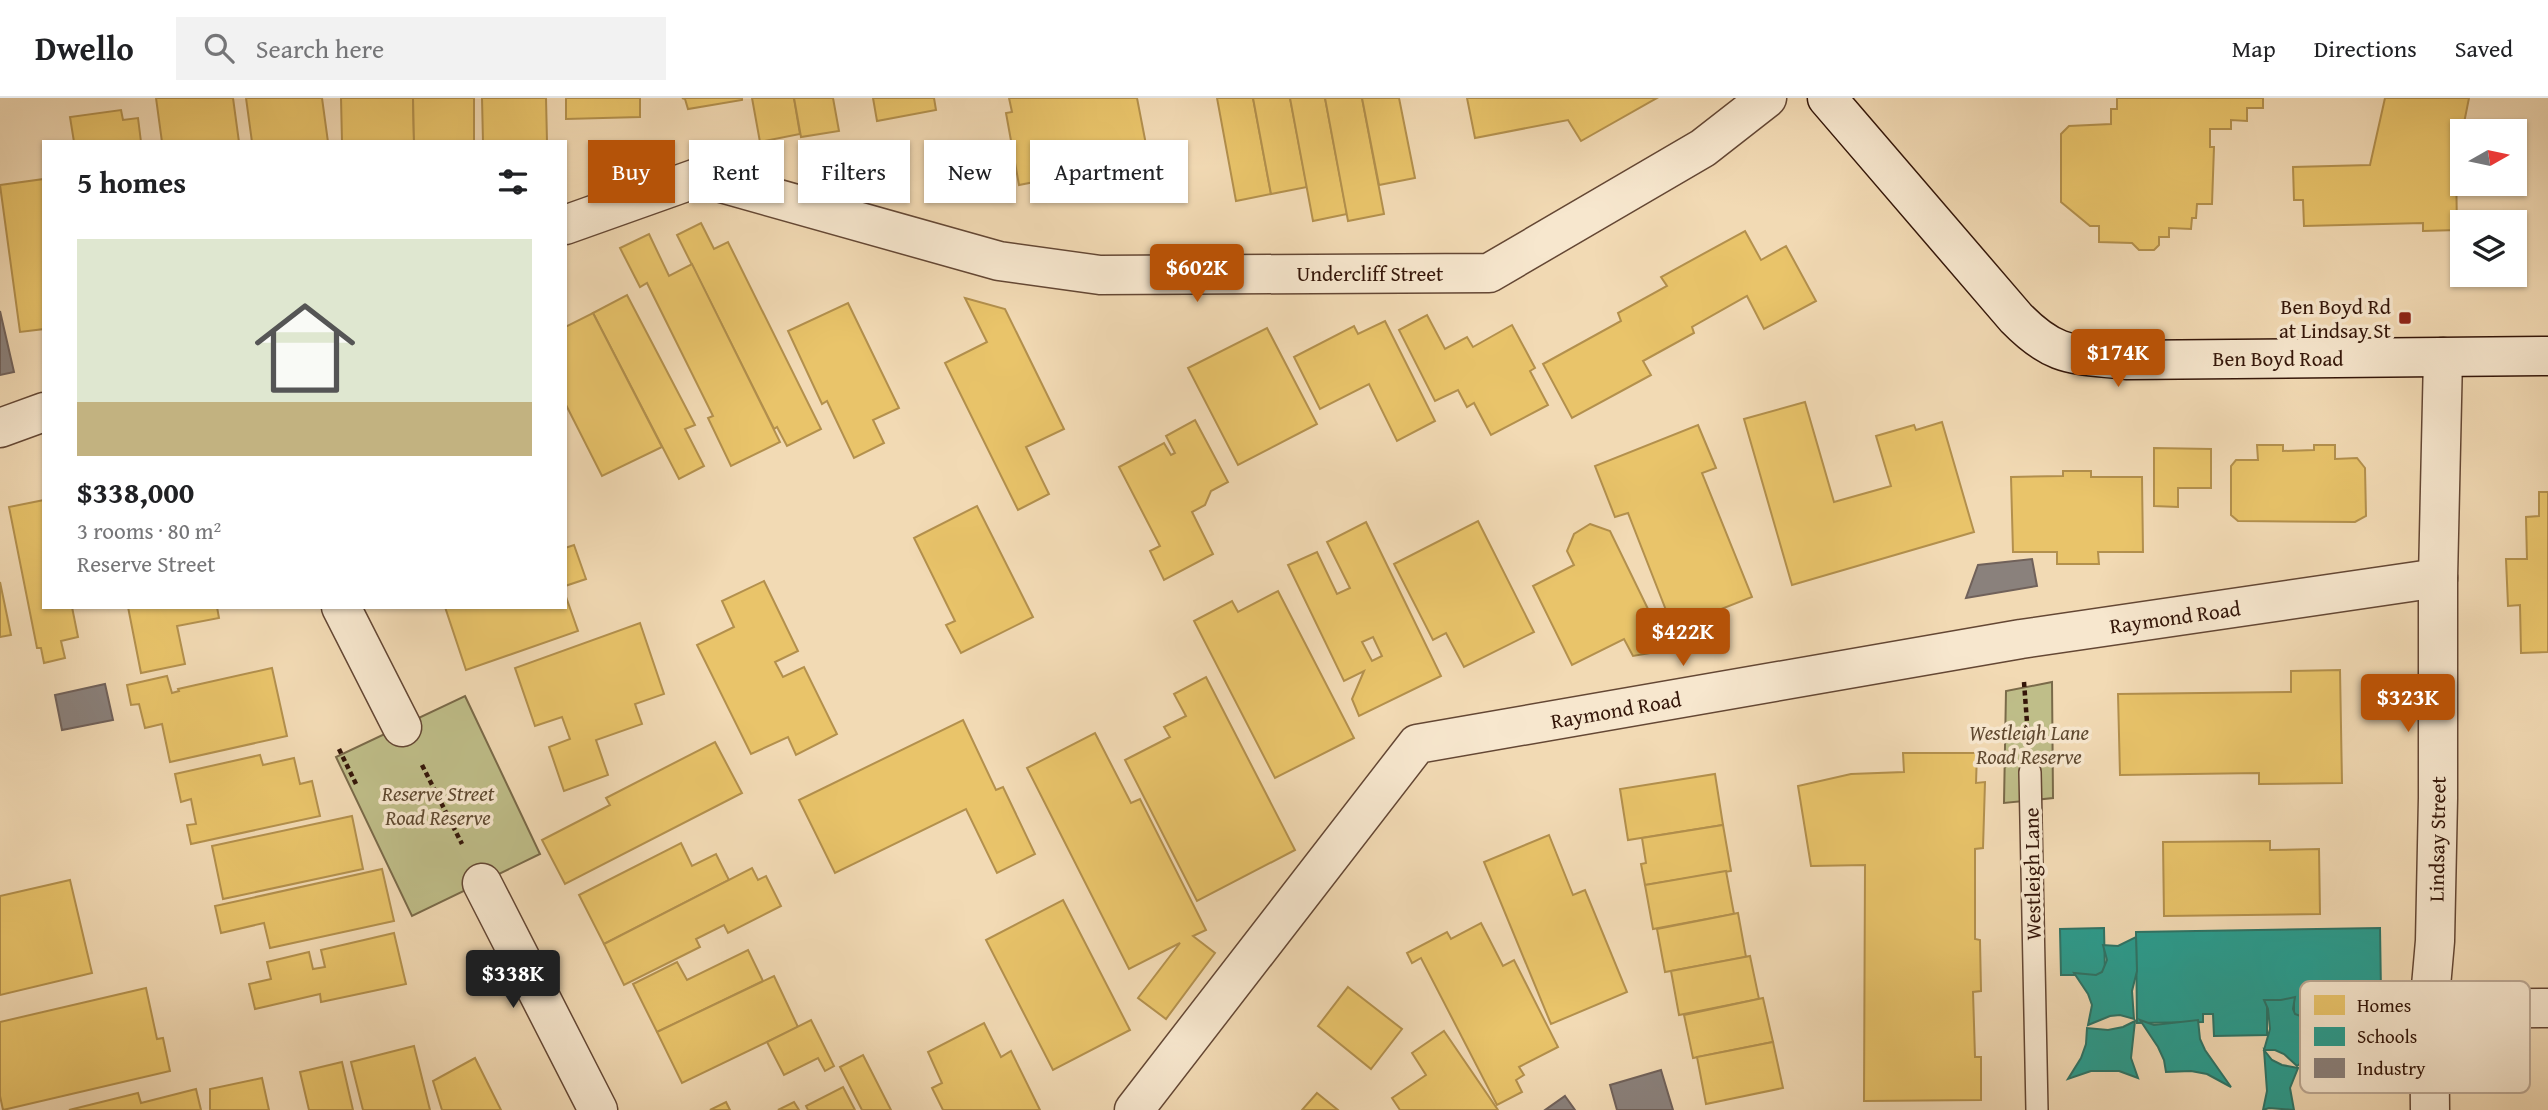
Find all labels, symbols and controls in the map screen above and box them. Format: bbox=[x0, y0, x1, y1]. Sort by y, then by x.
search box bbox=[176, 17, 666, 80]
text: Dwello bbox=[35, 24, 134, 72]
icon: search bbox=[200, 29, 238, 67]
text: Search here bbox=[256, 29, 384, 68]
text: Map bbox=[2232, 31, 2276, 66]
text: Directions bbox=[2314, 31, 2417, 66]
text: Saved bbox=[2455, 31, 2513, 66]
north arrow bbox=[2450, 119, 2527, 196]
map controls bbox=[2450, 119, 2527, 287]
chip: Buy bbox=[588, 140, 675, 203]
chip: Rent bbox=[689, 140, 784, 203]
chip: Filters bbox=[798, 140, 910, 203]
chip: New bbox=[924, 140, 1016, 203]
chip: Apartment bbox=[1030, 140, 1188, 203]
text: 5 homes bbox=[77, 160, 186, 204]
icon: filters bbox=[494, 163, 532, 201]
button: layers bbox=[2450, 210, 2527, 287]
pin: $602K bbox=[1148, 244, 1246, 304]
text: $602K bbox=[1166, 250, 1228, 283]
street label: Undercliff Street bbox=[1296, 258, 1444, 289]
icon: home bbox=[242, 285, 368, 411]
place label: Ben Boyd Rd at Lindsay St bbox=[2279, 291, 2392, 346]
marker: Ben Boyd Rd at Lindsay St bbox=[2397, 310, 2413, 326]
pin: $174K bbox=[2069, 330, 2167, 389]
text: $174K bbox=[2087, 335, 2149, 368]
street label: Ben Boyd Road bbox=[2212, 343, 2344, 374]
text: $338,000 bbox=[77, 470, 194, 514]
text: 3 rooms · 80 m² bbox=[77, 514, 221, 547]
text: Reserve Street bbox=[77, 547, 215, 580]
street label: Raymond Road bbox=[2108, 592, 2243, 642]
pin: $422K bbox=[1634, 608, 1732, 668]
text: $422K bbox=[1652, 614, 1714, 647]
pin: $323K bbox=[2359, 674, 2457, 734]
text: $323K bbox=[2377, 680, 2439, 713]
street label: Raymond Road bbox=[1548, 683, 1684, 737]
park label: Westleigh Lane Road Reserve bbox=[1969, 717, 2089, 772]
street label: Lindsay Street bbox=[2420, 775, 2454, 902]
park label: Reserve Street Road Reserve bbox=[381, 778, 495, 833]
street label: Westleigh Lane bbox=[2015, 807, 2049, 941]
pin: $338K bbox=[464, 950, 562, 1010]
text: $338K bbox=[482, 956, 544, 989]
legend bbox=[2300, 981, 2530, 1093]
text: Homes bbox=[2357, 991, 2411, 1019]
text: Schools bbox=[2357, 1022, 2417, 1050]
text: Industry bbox=[2357, 1054, 2426, 1082]

